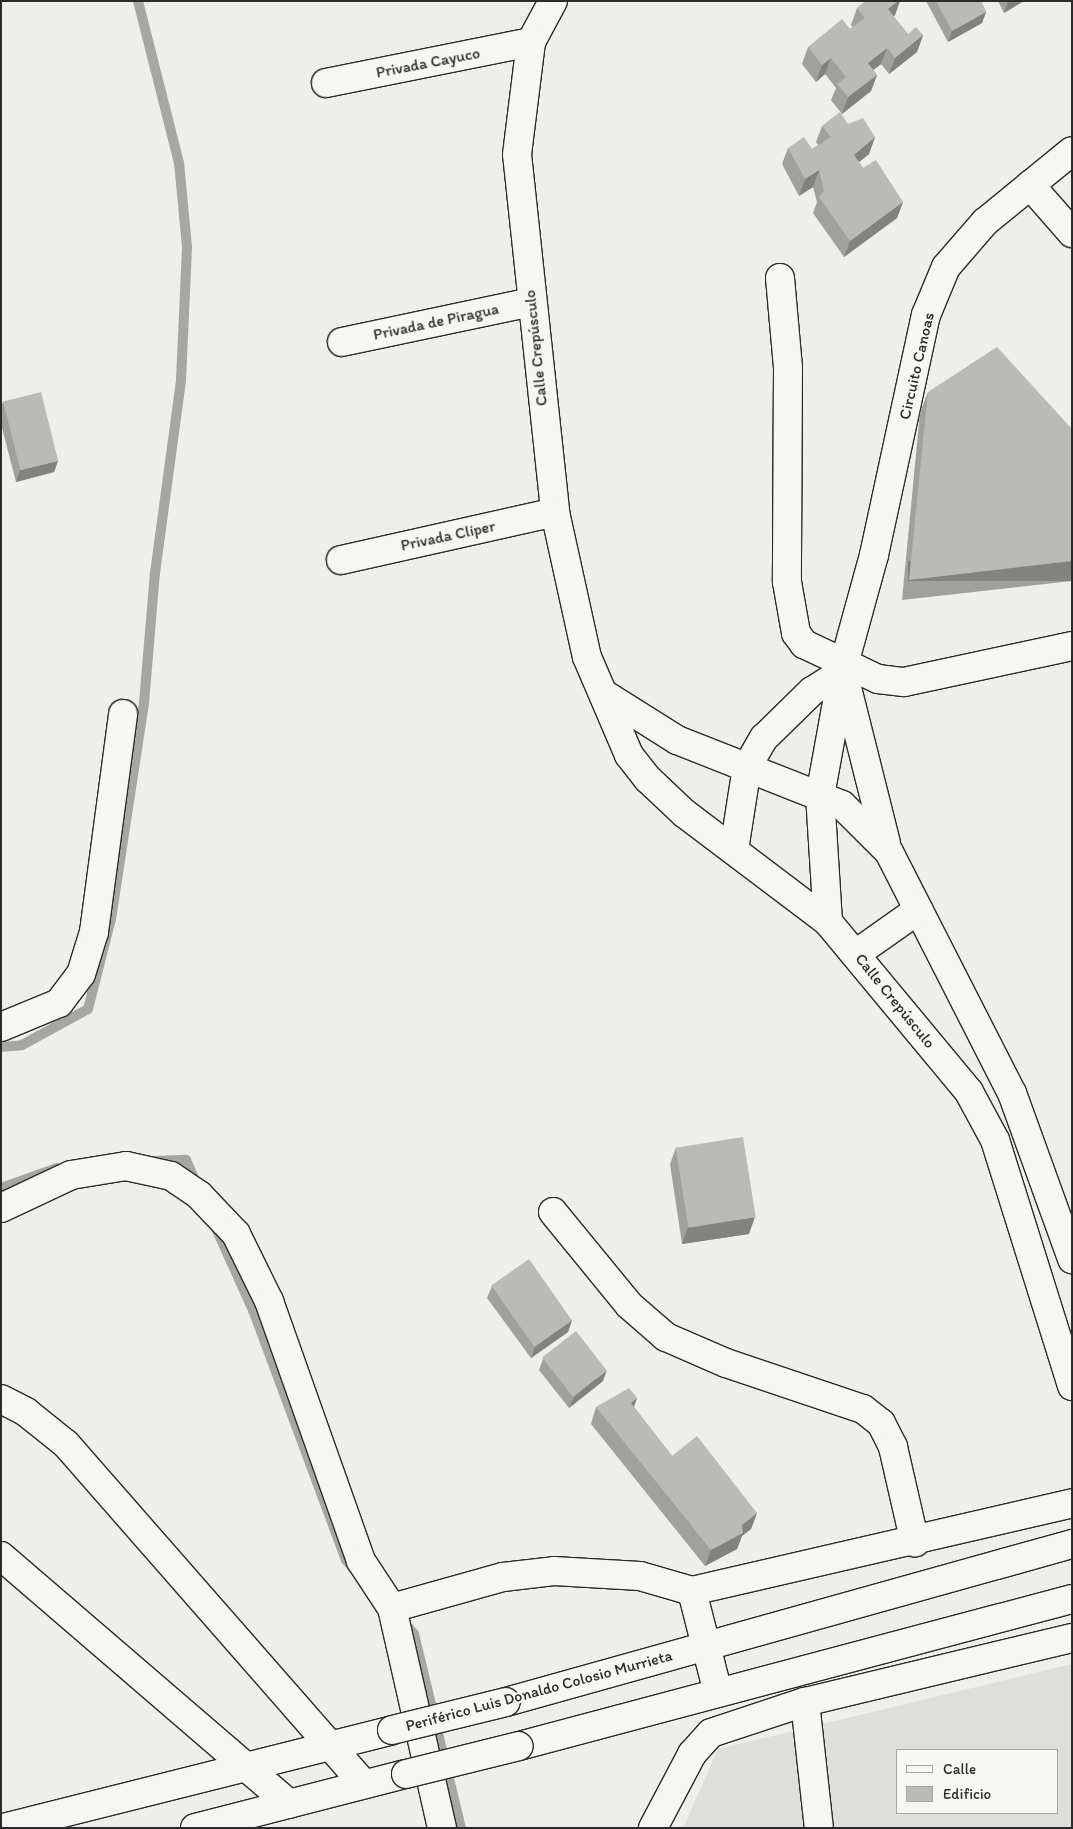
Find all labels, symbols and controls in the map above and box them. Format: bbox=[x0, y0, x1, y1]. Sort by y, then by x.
street label: Privada Cayuco bbox=[374, 44, 482, 82]
street label: Calle Crepúsculo bbox=[520, 289, 552, 407]
street label: Privada de Piragua bbox=[371, 299, 501, 345]
street label: Circuito Canoas bbox=[895, 310, 939, 422]
street label: Privada Clíper bbox=[399, 517, 497, 555]
street label: Calle Crepúsculo bbox=[851, 950, 939, 1052]
street label: Periférico Luis Donaldo Colosio Murrieta bbox=[403, 1646, 675, 1736]
legend bbox=[896, 1749, 1058, 1814]
text: Calle bbox=[943, 1760, 976, 1778]
text: Edificio bbox=[943, 1785, 991, 1803]

